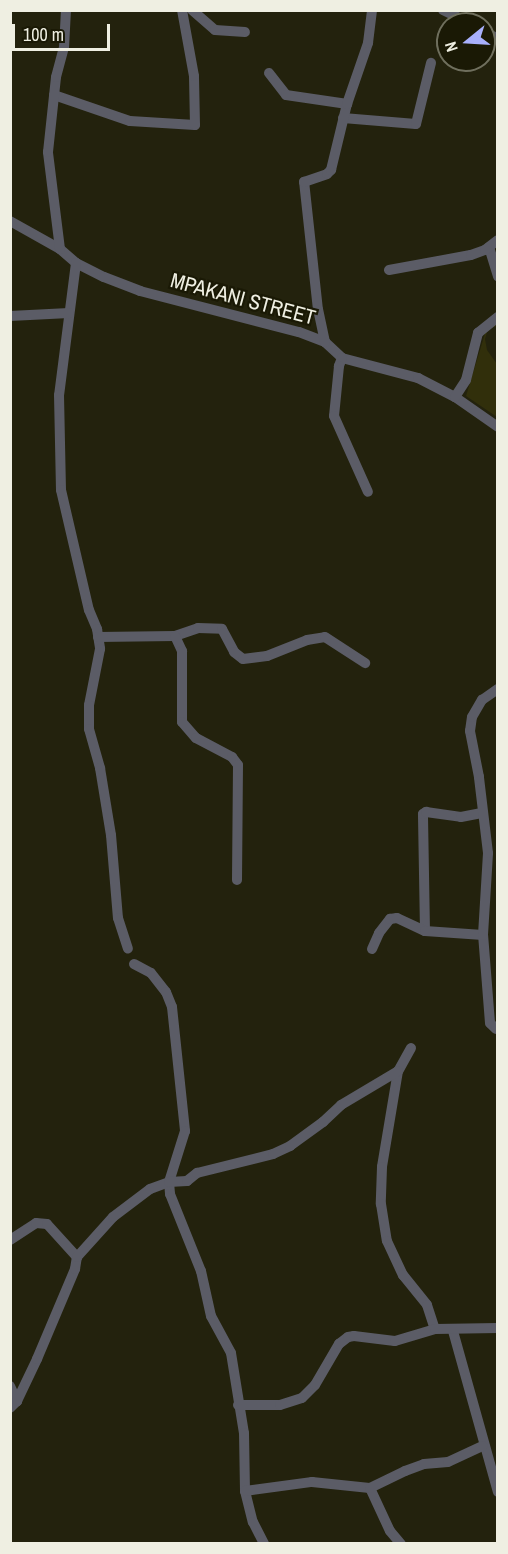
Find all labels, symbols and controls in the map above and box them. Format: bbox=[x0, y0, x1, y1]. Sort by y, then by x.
scale bar bbox=[15, 12, 112, 50]
north arrow bbox=[436, 12, 496, 72]
text: 100 m bbox=[23, 22, 64, 47]
text: N bbox=[439, 39, 463, 55]
street label: MPAKANI STREET bbox=[168, 268, 318, 330]

